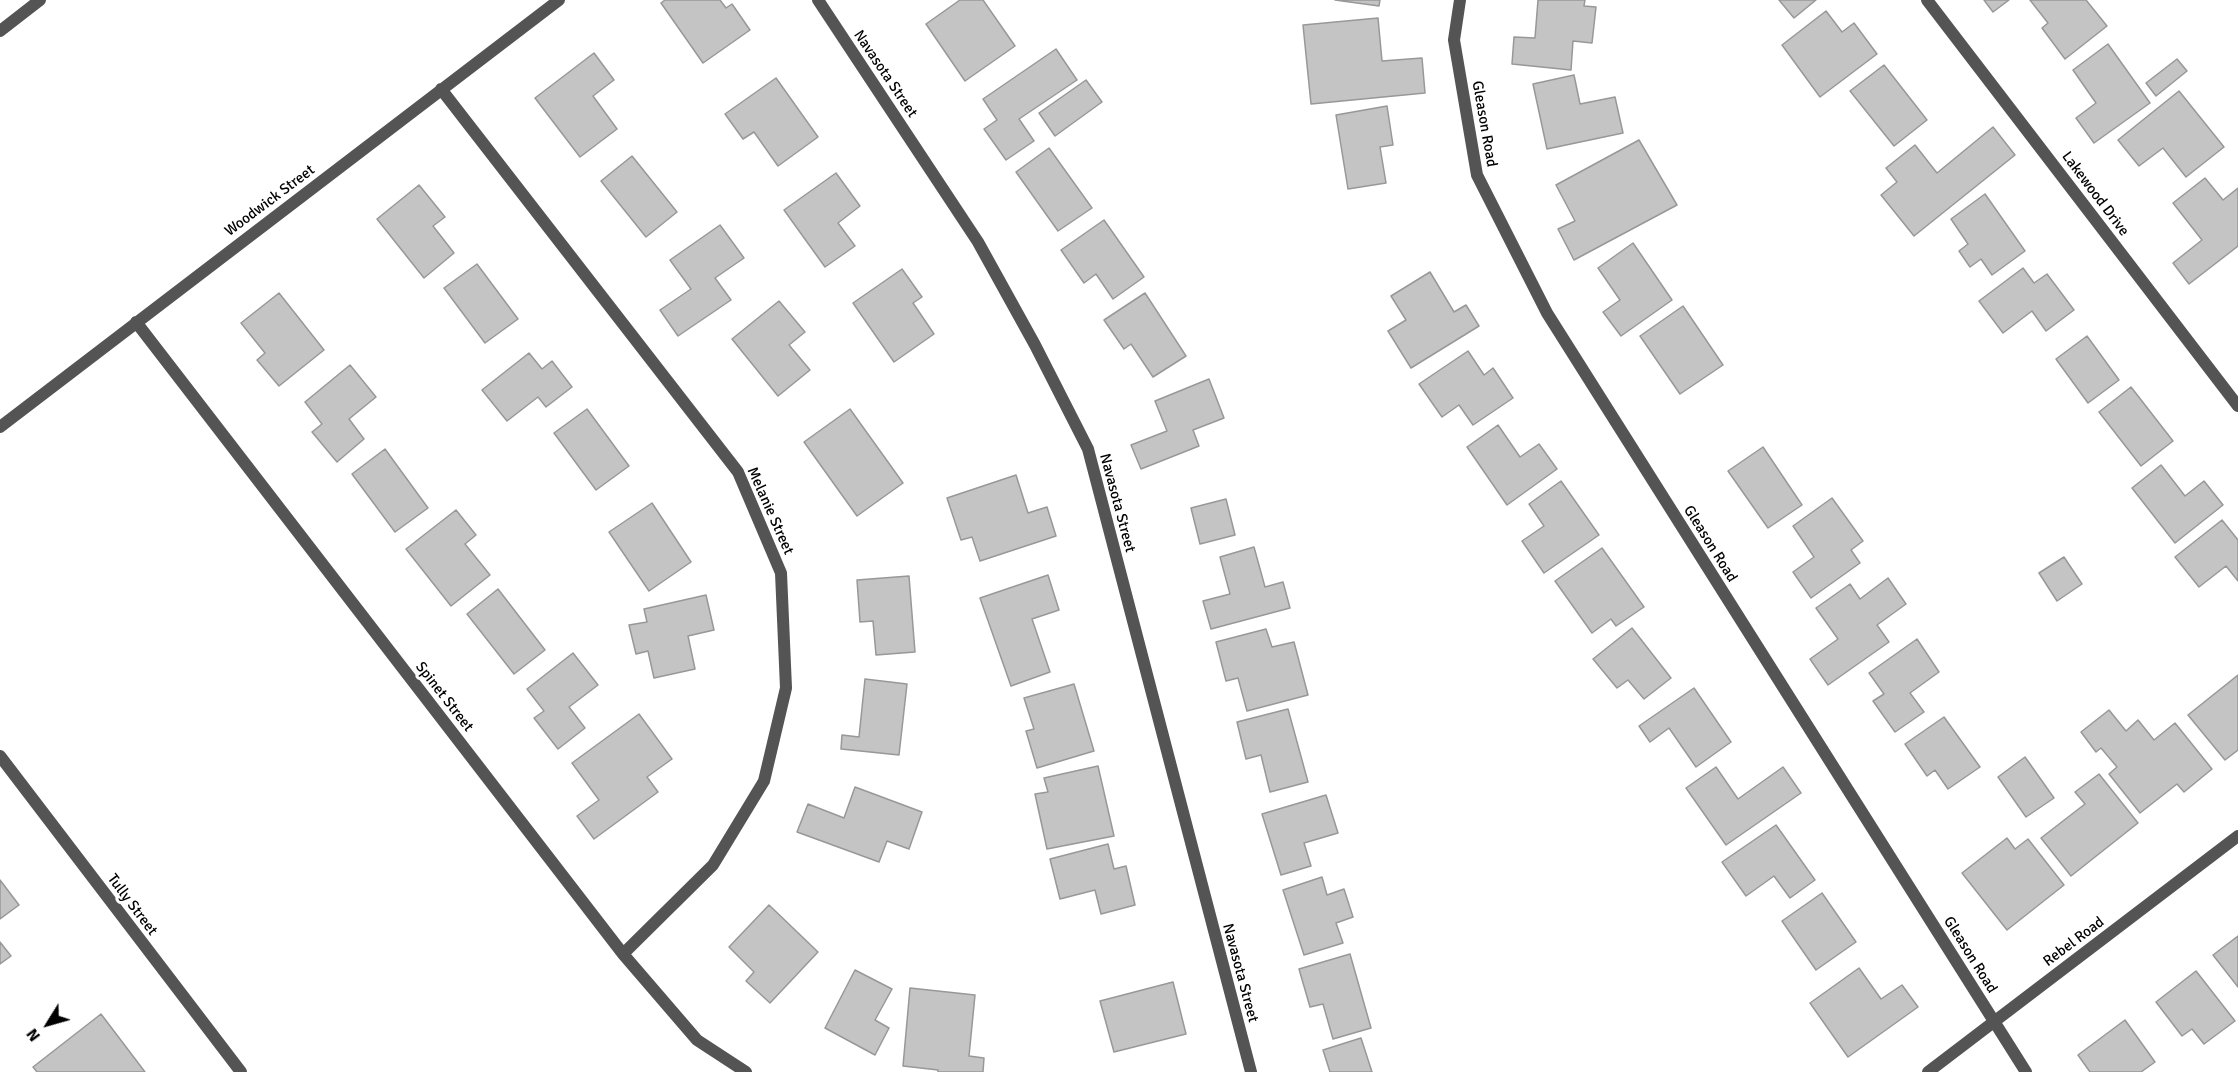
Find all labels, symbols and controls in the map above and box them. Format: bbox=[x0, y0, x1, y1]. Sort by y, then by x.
street label: Navasota Street bbox=[849, 27, 921, 121]
street label: Gleason Road bbox=[1468, 80, 1500, 168]
street label: Lakewood Drive bbox=[2057, 148, 2133, 240]
street label: Woodwick Street bbox=[222, 161, 318, 241]
street label: Navasota Street bbox=[1095, 452, 1139, 554]
street label: Melanie Street bbox=[743, 464, 797, 558]
street label: Gleason Road bbox=[1679, 502, 1741, 586]
street label: Spinet Street bbox=[411, 658, 477, 736]
street label: Tully Street bbox=[103, 871, 161, 939]
street label: Gleason Road bbox=[1939, 913, 2001, 997]
street label: Rebel Road bbox=[2040, 913, 2108, 971]
street label: Navasota Street bbox=[1218, 922, 1262, 1024]
north arrow bbox=[18, 994, 78, 1054]
text: N bbox=[22, 1024, 45, 1045]

